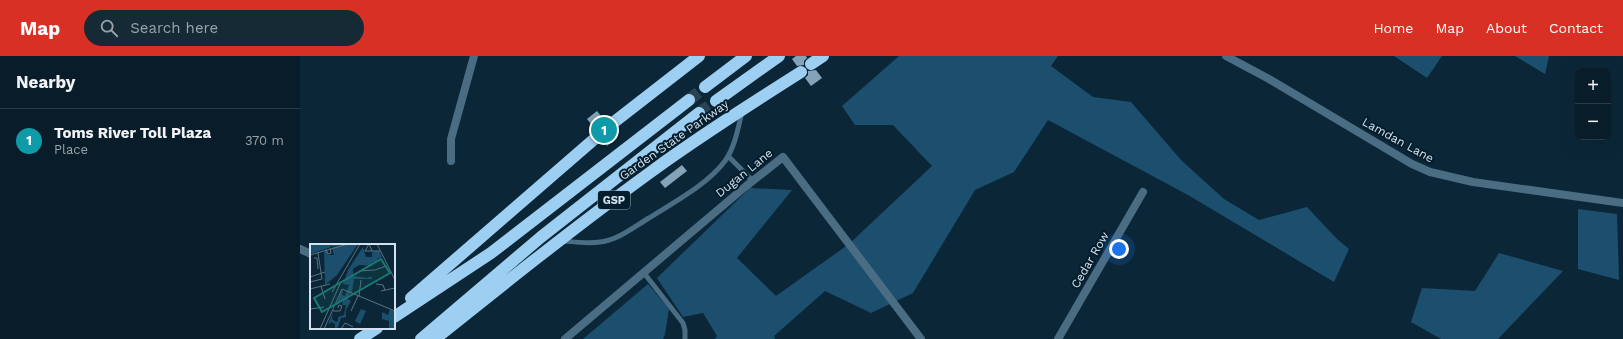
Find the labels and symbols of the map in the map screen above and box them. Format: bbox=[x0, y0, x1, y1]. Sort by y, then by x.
street label: Garden State Parkway bbox=[617, 97, 732, 183]
pin: 1 bbox=[591, 115, 617, 145]
street label: Lamdan Lane bbox=[1360, 115, 1436, 165]
street label: Dugan Lane bbox=[713, 146, 775, 200]
road number: GSP bbox=[598, 191, 630, 209]
street label: Cedar Row bbox=[1068, 229, 1112, 291]
your location bbox=[1109, 239, 1129, 259]
inset map bbox=[310, 244, 395, 329]

